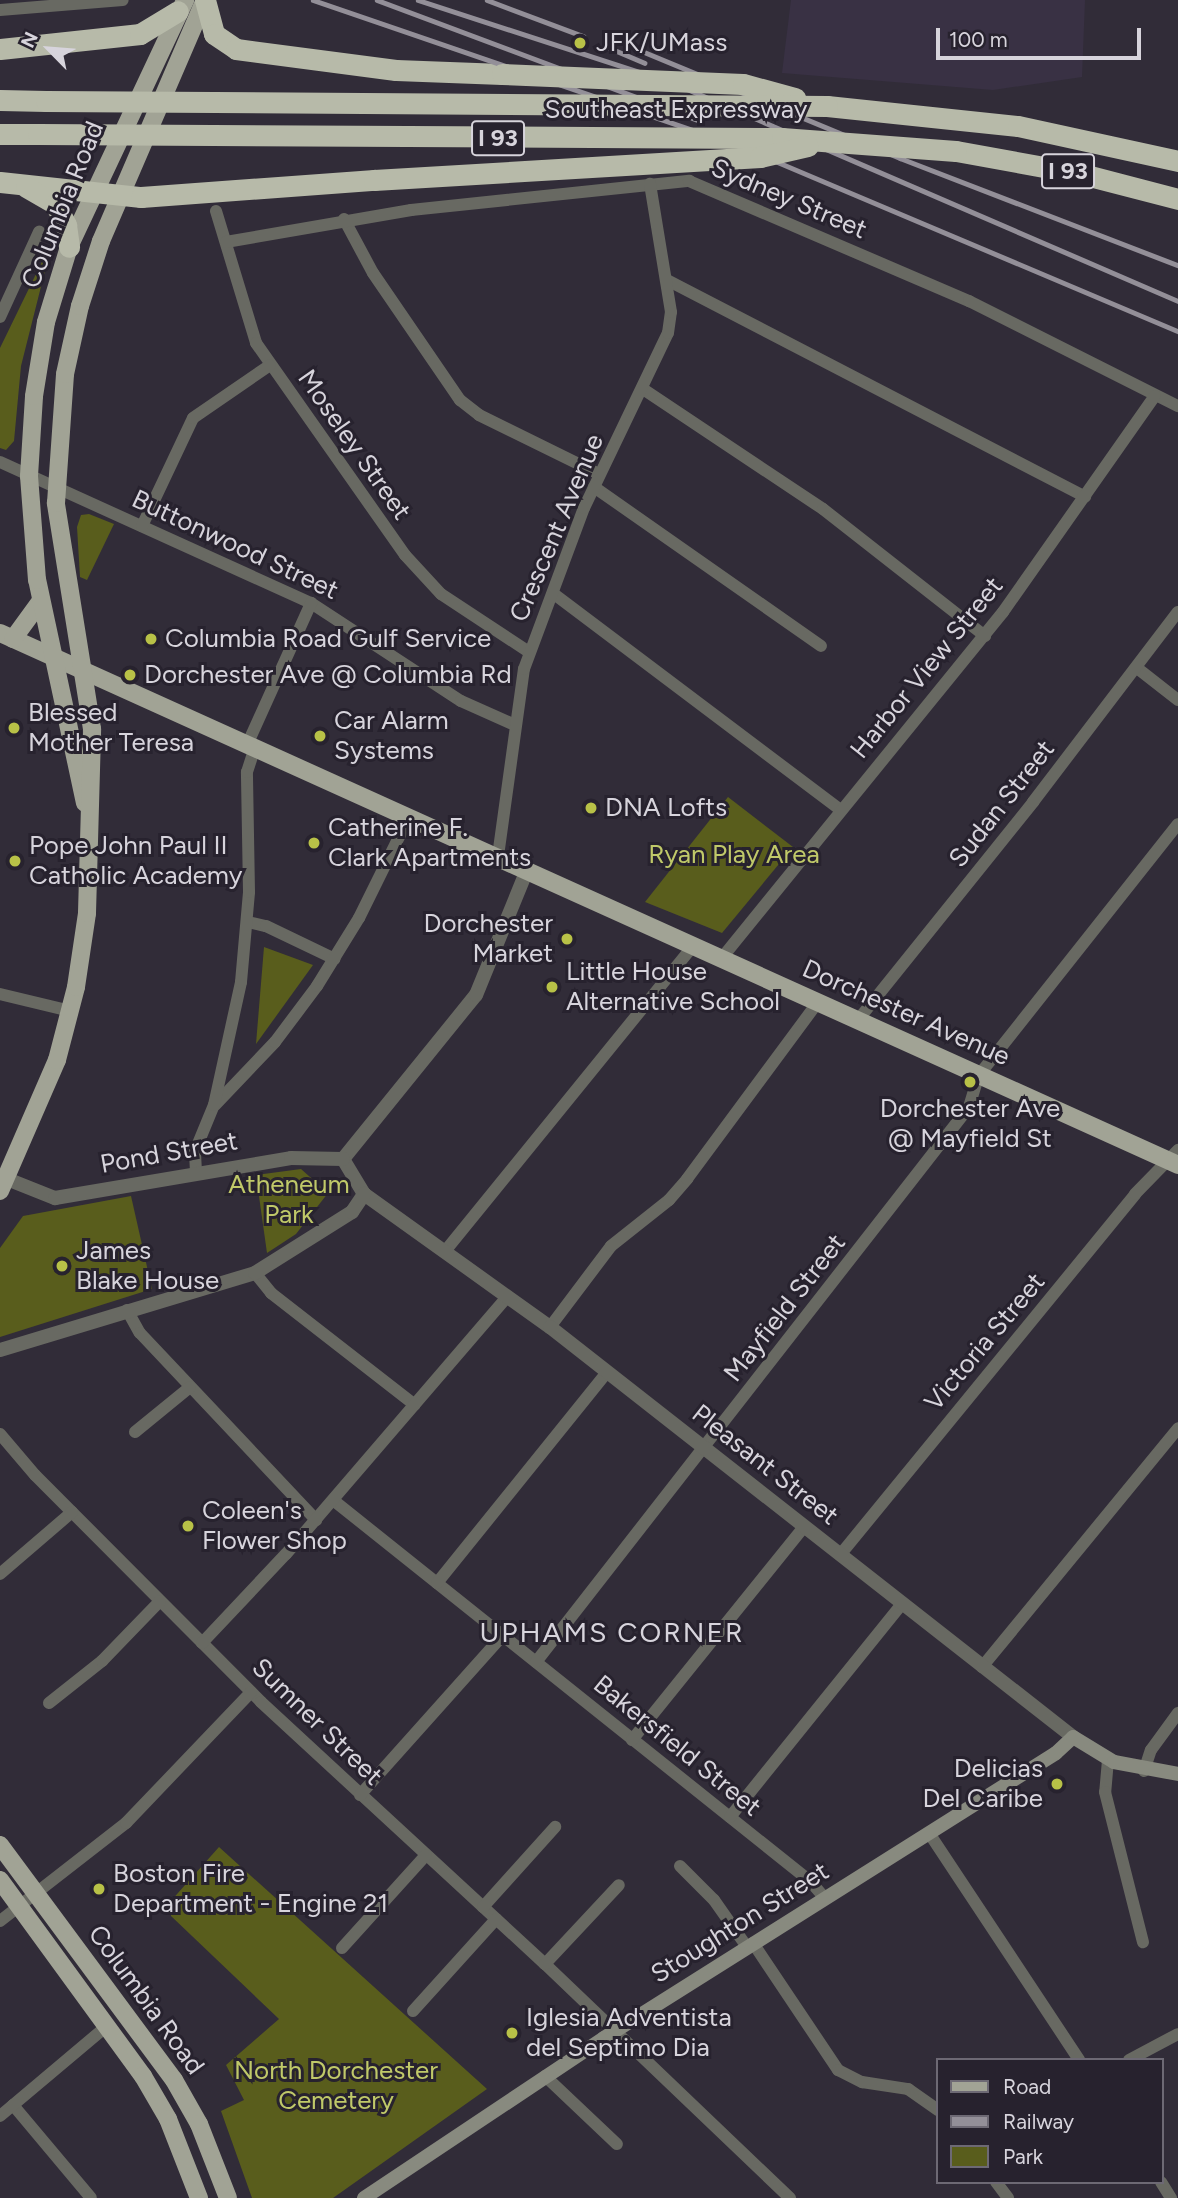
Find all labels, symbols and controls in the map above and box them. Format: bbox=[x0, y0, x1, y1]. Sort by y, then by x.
north arrow bbox=[14, 14, 84, 84]
scale bar bbox=[940, 14, 1145, 58]
place label: JFK/UMass bbox=[596, 27, 727, 59]
text: 100 m bbox=[949, 27, 1008, 52]
text: N bbox=[16, 28, 43, 51]
marker: JFK/UMass bbox=[570, 33, 590, 53]
street label: Southeast Expressway bbox=[545, 94, 807, 126]
street label: Columbia Road bbox=[15, 117, 111, 293]
road number: I 93 bbox=[470, 118, 526, 158]
road number: I 93 bbox=[1040, 150, 1096, 191]
street label: Sydney Street bbox=[707, 152, 871, 246]
street label: Moseley Street bbox=[291, 364, 417, 526]
street label: Crescent Avenue bbox=[503, 429, 611, 627]
street label: Buttonwood Street bbox=[127, 484, 343, 606]
street label: Harbor View Street bbox=[844, 571, 1010, 765]
place label: Columbia Road Gulf Service bbox=[165, 623, 491, 655]
marker: Columbia Road Gulf Service bbox=[143, 631, 159, 647]
place label: Dorchester Ave @ Columbia Rd bbox=[144, 659, 512, 691]
marker: Dorchester Ave @ Columbia Rd bbox=[122, 667, 138, 683]
place label: Blessed Mother Teresa bbox=[28, 697, 194, 758]
place label: Car Alarm Systems bbox=[334, 705, 449, 766]
marker: Blessed Mother Teresa bbox=[6, 720, 22, 736]
marker: Car Alarm Systems bbox=[312, 728, 328, 744]
street label: Sudan Street bbox=[943, 734, 1061, 874]
place label: DNA Lofts bbox=[605, 792, 727, 824]
marker: DNA Lofts bbox=[583, 800, 599, 816]
place label: Catherine F. Clark Apartments bbox=[328, 812, 531, 874]
place label: Pope John Paul II Catholic Academy bbox=[29, 830, 242, 892]
marker: Catherine F. Clark Apartments bbox=[306, 835, 322, 851]
park label: Ryan Play Area bbox=[648, 839, 820, 871]
marker: Pope John Paul II Catholic Academy bbox=[7, 853, 23, 869]
place label: Dorchester Market bbox=[424, 908, 553, 970]
marker: Dorchester Market bbox=[559, 931, 575, 947]
street label: Dorchester Avenue bbox=[797, 953, 1015, 1073]
place label: Little House Alternative School bbox=[566, 956, 780, 1018]
marker: Little House Alternative School bbox=[544, 979, 560, 995]
marker: Dorchester Ave @ Mayfield St bbox=[962, 1074, 978, 1090]
place label: Dorchester Ave @ Mayfield St bbox=[880, 1093, 1060, 1154]
street label: Pond Street bbox=[98, 1126, 240, 1180]
park label: Atheneum Park bbox=[228, 1169, 350, 1230]
street label: Mayfield Street bbox=[718, 1228, 852, 1388]
place label: James Blake House bbox=[76, 1235, 219, 1296]
marker: James Blake House bbox=[54, 1258, 70, 1274]
street label: Victoria Street bbox=[918, 1267, 1052, 1417]
street label: Pleasant Street bbox=[686, 1398, 844, 1532]
place label: Coleen's Flower Shop bbox=[202, 1495, 347, 1556]
marker: Coleen's Flower Shop bbox=[180, 1518, 196, 1534]
district label: UPHAMS CORNER bbox=[481, 1615, 743, 1649]
street label: Sumner Street bbox=[245, 1652, 389, 1792]
street label: Bakersfield Street bbox=[587, 1669, 767, 1823]
place label: Delicias Del Caribe bbox=[923, 1753, 1043, 1814]
marker: Delicias Del Caribe bbox=[1049, 1776, 1065, 1792]
street label: Stoughton Street bbox=[645, 1856, 835, 1990]
place label: Boston Fire Department - Engine 21 bbox=[113, 1858, 388, 1920]
marker: Boston Fire Department - Engine 21 bbox=[91, 1881, 107, 1897]
street label: Columbia Road bbox=[81, 1919, 211, 2081]
place label: Iglesia Adventista del Septimo Dia bbox=[526, 2002, 732, 2064]
marker: Iglesia Adventista del Septimo Dia bbox=[504, 2025, 520, 2041]
park label: North Dorchester Cemetery bbox=[234, 2055, 438, 2116]
legend bbox=[936, 2058, 1164, 2184]
text: Road bbox=[1003, 2074, 1051, 2099]
text: Railway bbox=[1003, 2109, 1074, 2134]
text: Park bbox=[1003, 2144, 1043, 2169]

